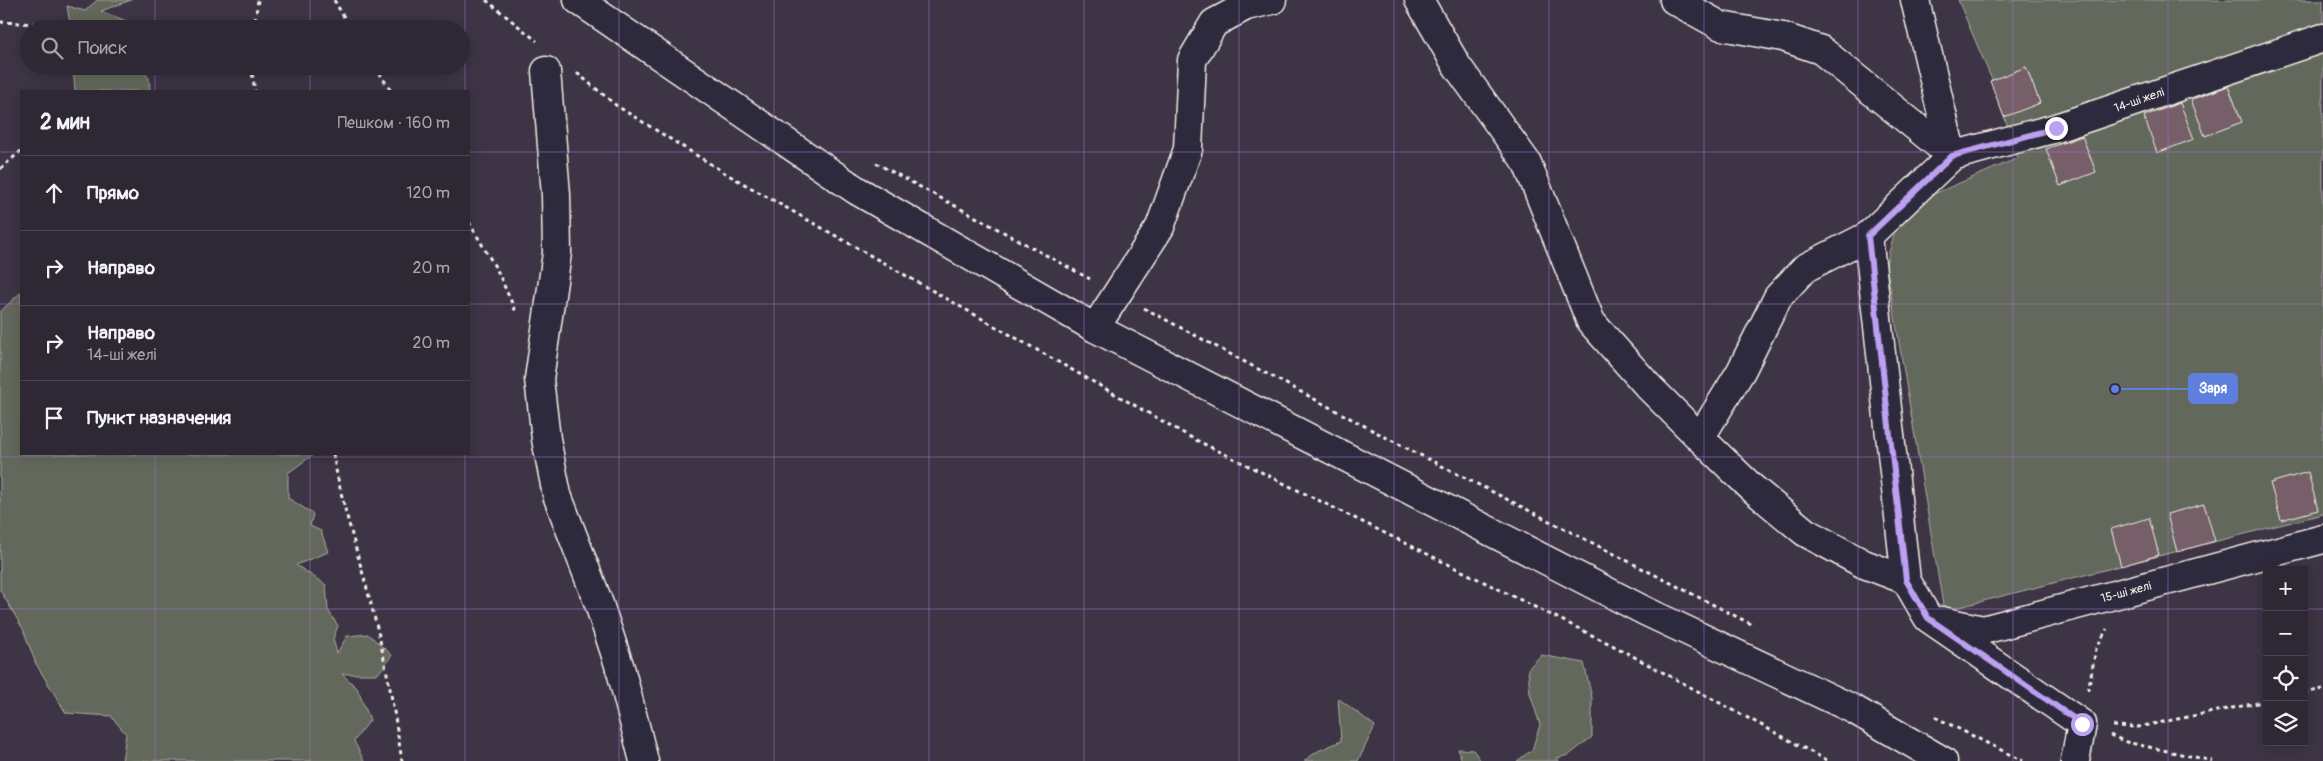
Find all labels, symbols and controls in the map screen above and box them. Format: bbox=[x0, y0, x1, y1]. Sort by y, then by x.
search box bbox=[20, 20, 470, 75]
icon: search bbox=[38, 34, 66, 62]
text: Поиск bbox=[78, 36, 128, 60]
street label: 14-ші желі bbox=[2112, 85, 2166, 116]
text: 2 мин bbox=[40, 109, 90, 136]
text: Пешком · 160 m bbox=[338, 113, 450, 133]
route end bbox=[2045, 117, 2068, 140]
icon: ahead bbox=[40, 179, 68, 207]
text: Прямо bbox=[87, 181, 139, 205]
text: 120 m bbox=[406, 183, 450, 203]
icon: right bbox=[40, 254, 68, 282]
text: Направо bbox=[87, 256, 155, 280]
text: 20 m bbox=[412, 258, 450, 278]
text: Направо bbox=[87, 321, 155, 345]
icon: right bbox=[40, 329, 68, 357]
text: 20 m bbox=[412, 333, 450, 353]
text: 14-ші желі bbox=[87, 345, 156, 365]
callout: Заря bbox=[2189, 374, 2237, 403]
text: Заря bbox=[2199, 380, 2227, 397]
icon: arrive bbox=[40, 404, 68, 432]
text: Пункт назначения bbox=[87, 406, 231, 430]
map controls bbox=[2263, 566, 2308, 746]
button: + bbox=[2263, 566, 2308, 611]
street label: 15-ші желі bbox=[2099, 579, 2153, 606]
button: − bbox=[2263, 611, 2308, 656]
button: locate bbox=[2263, 656, 2308, 701]
button: layers bbox=[2263, 701, 2308, 746]
route start bbox=[2071, 713, 2094, 736]

